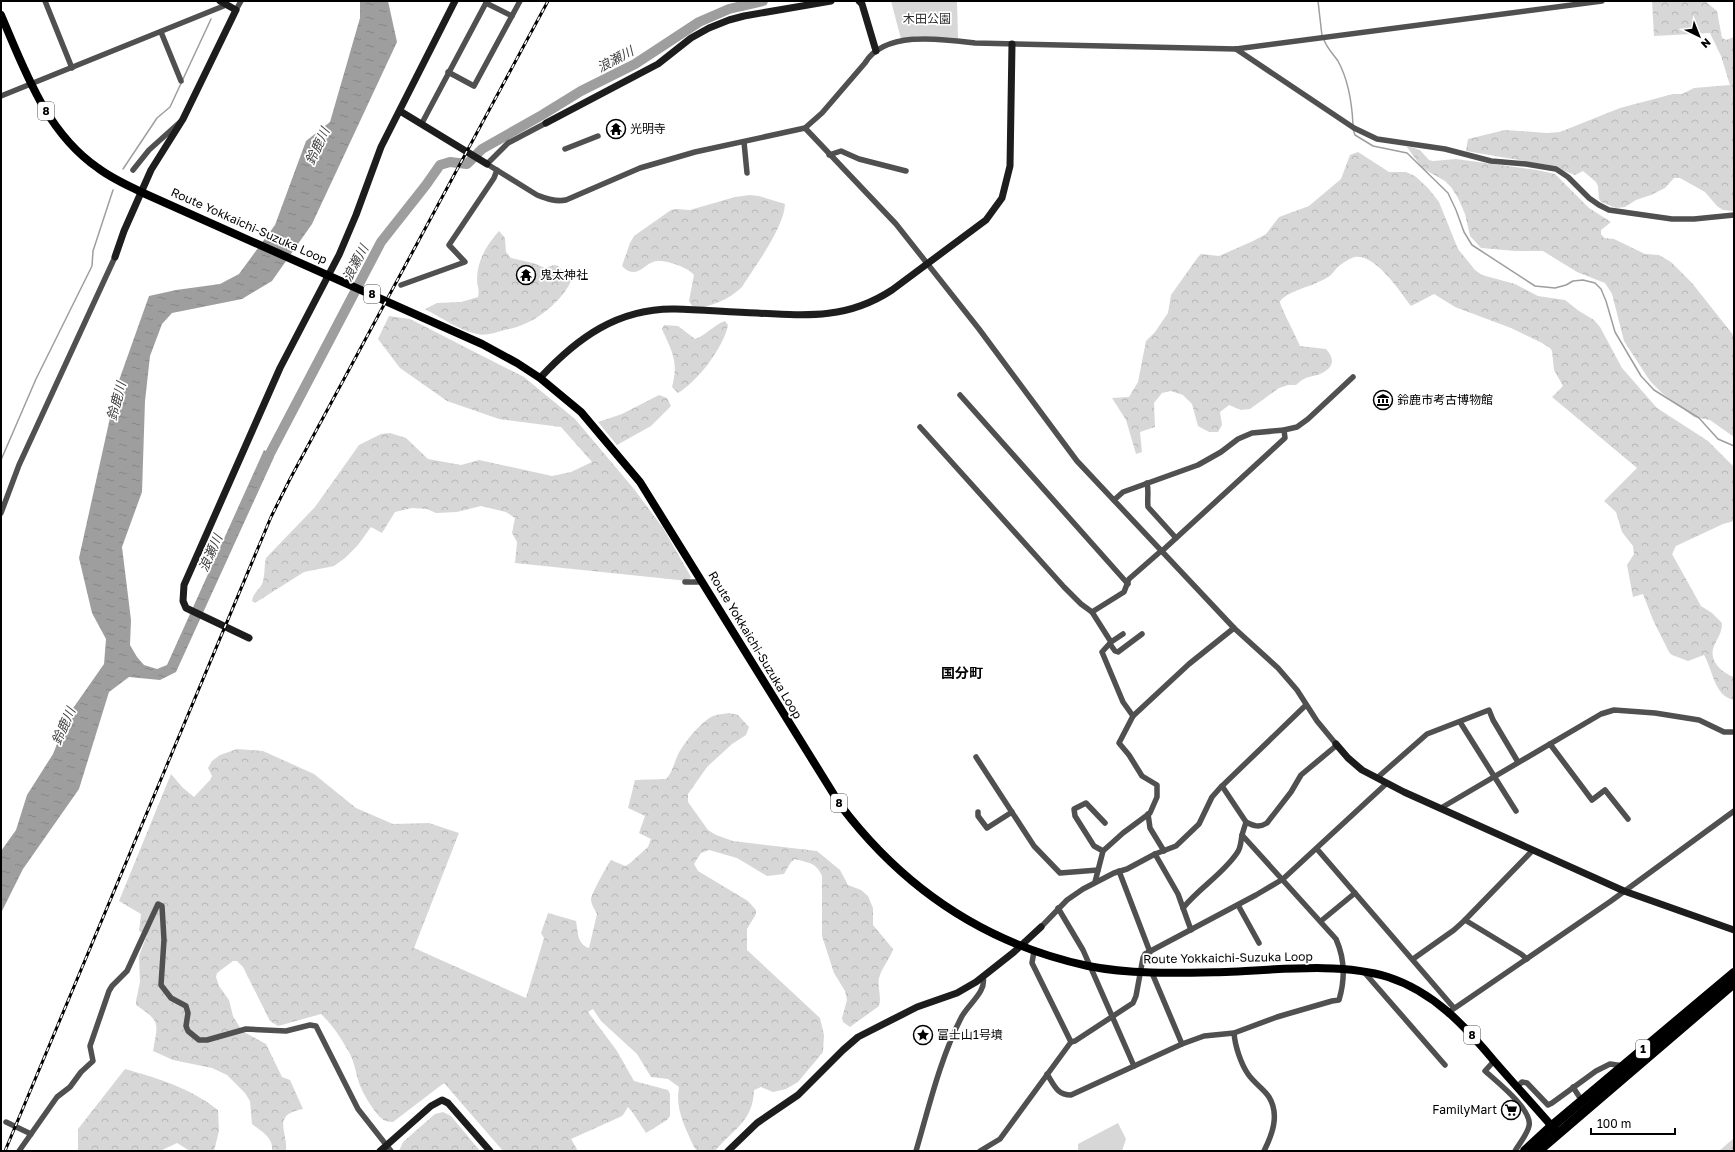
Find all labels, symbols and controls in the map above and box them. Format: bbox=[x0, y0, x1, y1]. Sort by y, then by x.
park label: 木田公園 bbox=[903, 11, 951, 26]
north arrow bbox=[1679, 16, 1719, 56]
text: N bbox=[1699, 36, 1714, 51]
water label: 浪瀬川 bbox=[594, 42, 638, 75]
road number: 8 bbox=[38, 102, 54, 120]
temple icon: 光明寺 bbox=[605, 118, 627, 140]
place label: 光明寺 bbox=[630, 121, 666, 136]
water label: 鈴鹿川 bbox=[302, 123, 333, 167]
street label: Route Yokkaichi-Suzuka Loop bbox=[169, 184, 330, 267]
water label: 浪瀬川 bbox=[339, 240, 372, 284]
temple icon: 鬼太神社 bbox=[515, 264, 537, 286]
place label: 鬼太神社 bbox=[540, 267, 588, 282]
road number: 8 bbox=[364, 285, 380, 303]
water label: 鈴鹿川 bbox=[103, 378, 129, 422]
museum icon: 鈴鹿市考古博物館 bbox=[1372, 389, 1394, 411]
place label: 鈴鹿市考古博物館 bbox=[1397, 392, 1493, 407]
water label: 浪瀬川 bbox=[195, 530, 226, 574]
street label: Route Yokkaichi-Suzuka Loop bbox=[705, 568, 806, 721]
district label: 国分町 bbox=[941, 664, 983, 681]
water label: 鈴鹿川 bbox=[48, 703, 79, 747]
road number: 8 bbox=[831, 794, 847, 812]
street label: Route Yokkaichi-Suzuka Loop bbox=[1143, 949, 1313, 966]
place icon: 富士山1号墳 bbox=[912, 1024, 934, 1046]
road number: 8 bbox=[1464, 1026, 1480, 1044]
place label: 富士山1号墳 bbox=[937, 1027, 1003, 1042]
road number: 1 bbox=[1636, 1040, 1650, 1058]
supermarket icon: FamilyMart bbox=[1500, 1099, 1522, 1121]
place label: FamilyMart bbox=[1432, 1102, 1497, 1117]
scale bar bbox=[1591, 1110, 1675, 1136]
text: 100 m bbox=[1597, 1116, 1631, 1131]

